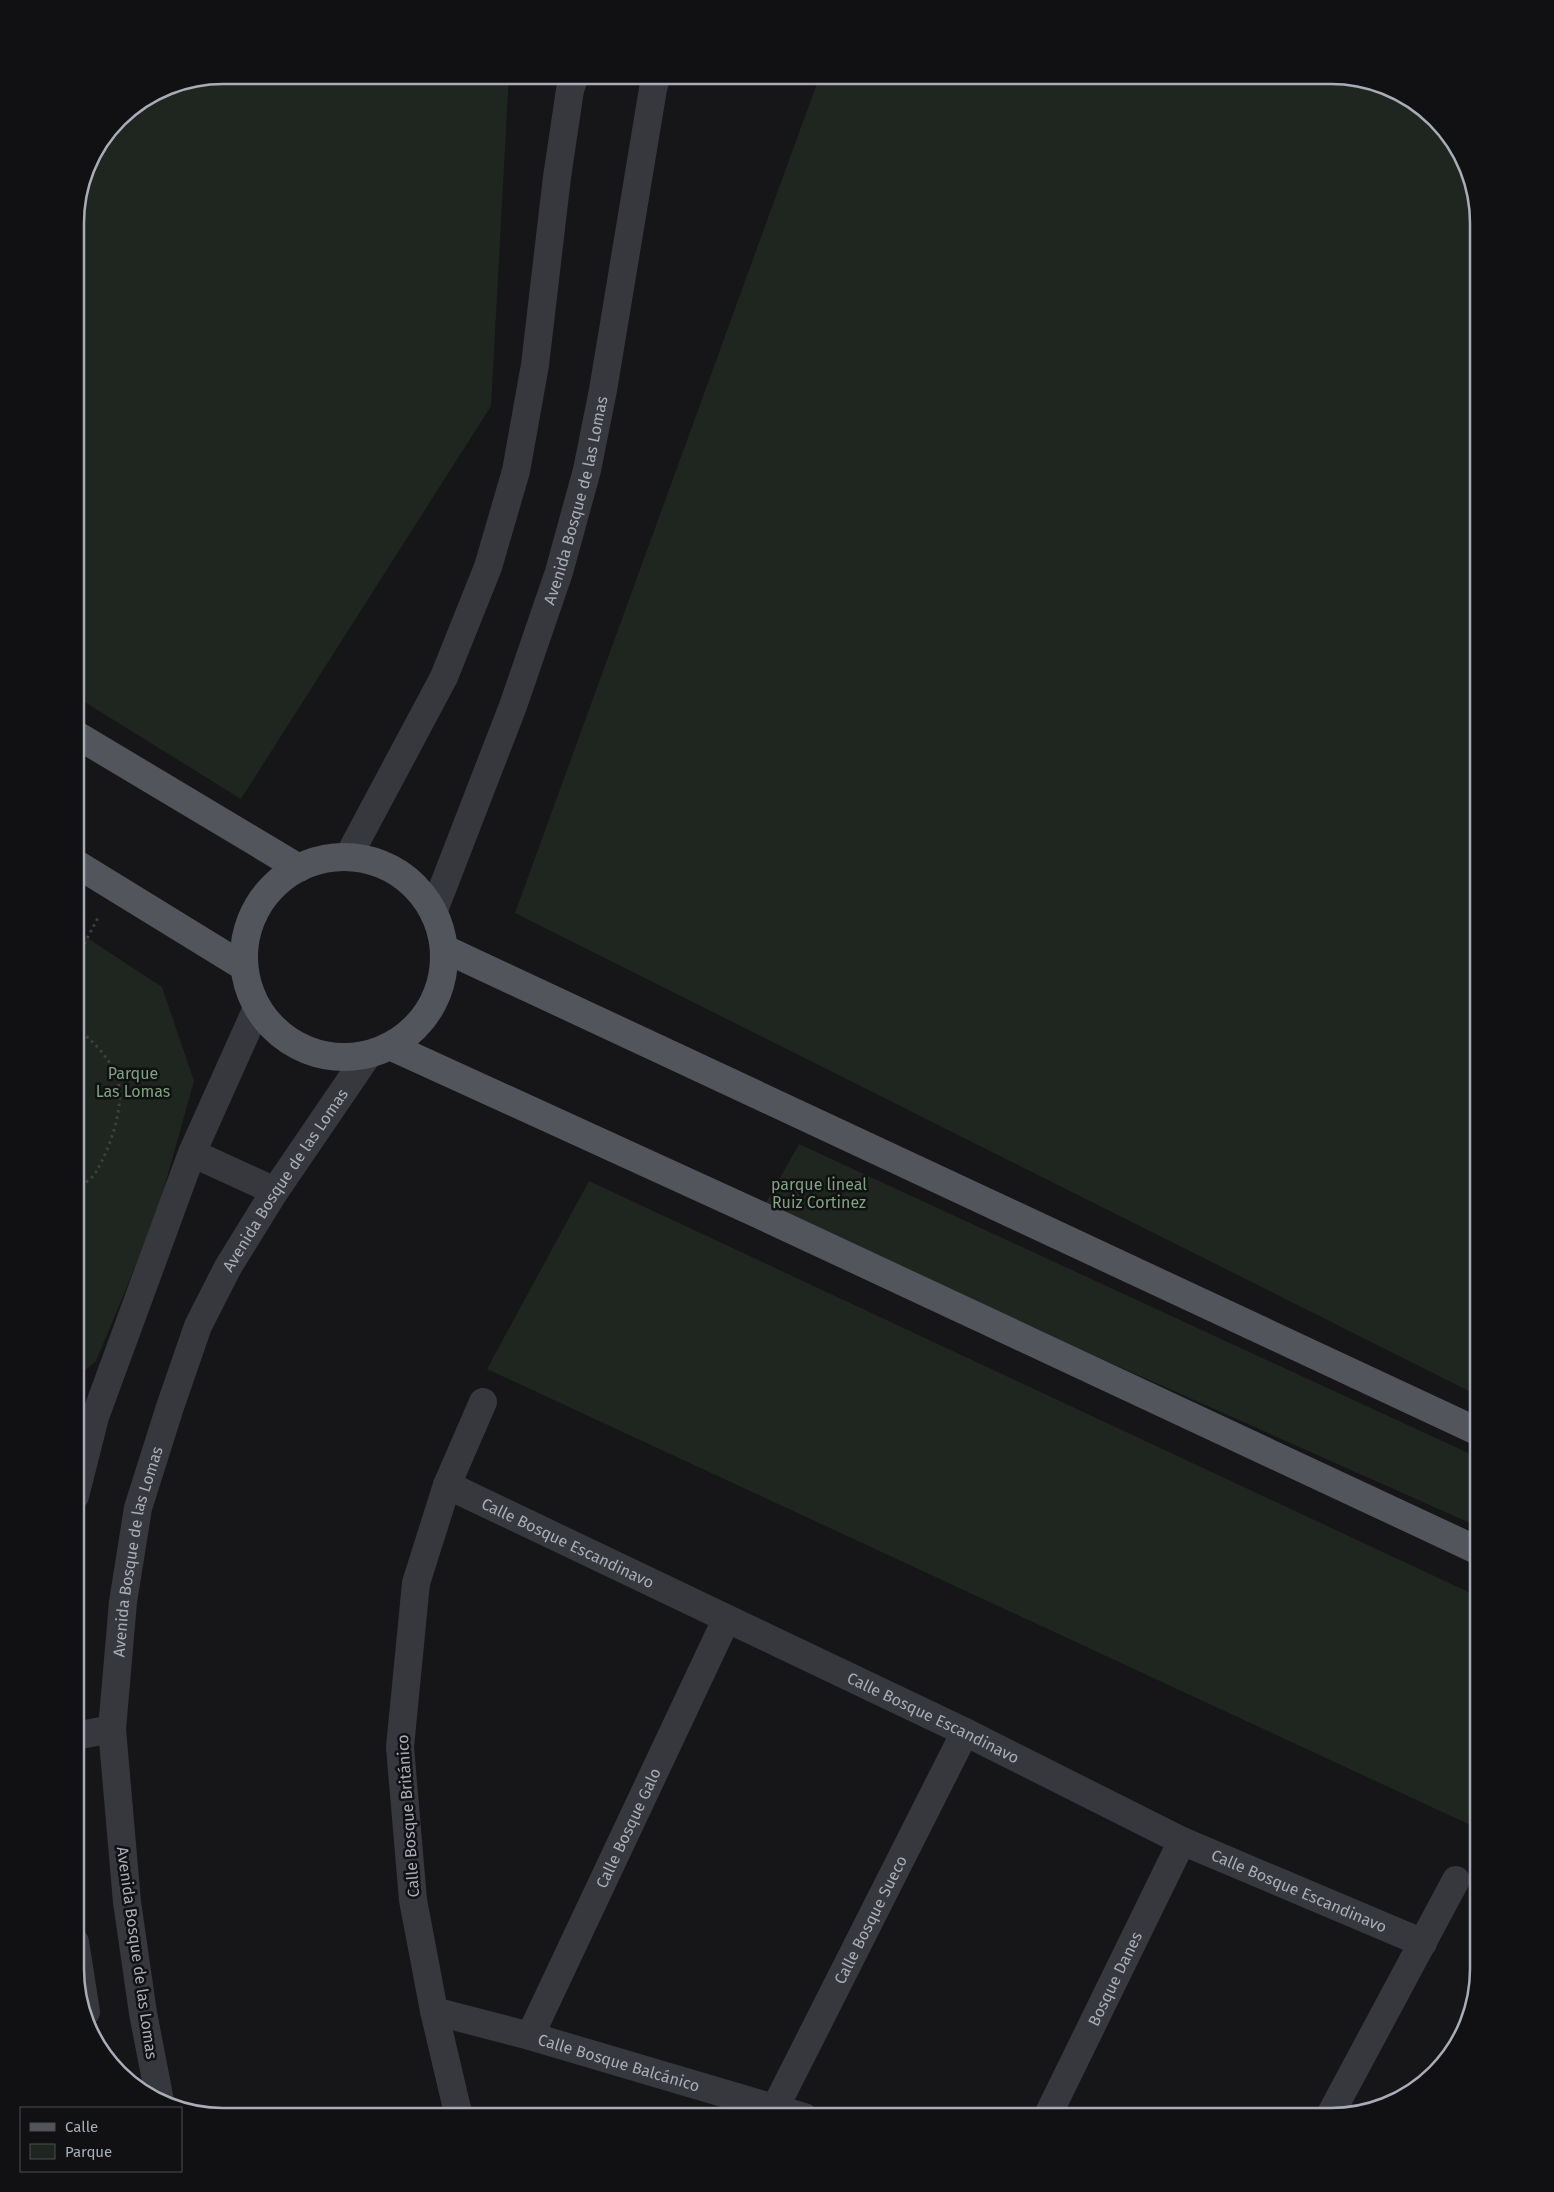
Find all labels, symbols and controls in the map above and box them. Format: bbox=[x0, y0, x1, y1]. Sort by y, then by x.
street label: Avenida Bosque de las Lomas bbox=[539, 394, 611, 607]
park label: Parque Las Lomas bbox=[96, 1064, 170, 1101]
street label: Avenida Bosque de las Lomas bbox=[218, 1085, 352, 1275]
park label: parque lineal Ruiz Cortinez bbox=[771, 1175, 867, 1212]
street label: Avenida Bosque de las Lomas bbox=[109, 1444, 166, 1658]
street label: Calle Bosque Escandinavo bbox=[479, 1493, 657, 1592]
street label: Calle Bosque Escandinavo bbox=[844, 1668, 1022, 1767]
street label: Calle Bosque Británico bbox=[393, 1734, 423, 1898]
street label: Calle Bosque Galo bbox=[592, 1765, 664, 1891]
street label: Avenida Bosque de las Lomas bbox=[113, 1845, 161, 2061]
street label: Calle Bosque Escandinavo bbox=[1209, 1845, 1390, 1936]
street label: Calle Bosque Sueco bbox=[830, 1852, 911, 1987]
street label: Bosque Danes bbox=[1084, 1928, 1146, 2029]
street label: Calle Bosque Balcánico bbox=[536, 2029, 702, 2095]
legend bbox=[20, 2107, 182, 2172]
text: Calle bbox=[65, 2118, 98, 2136]
text: Parque bbox=[65, 2143, 112, 2161]

